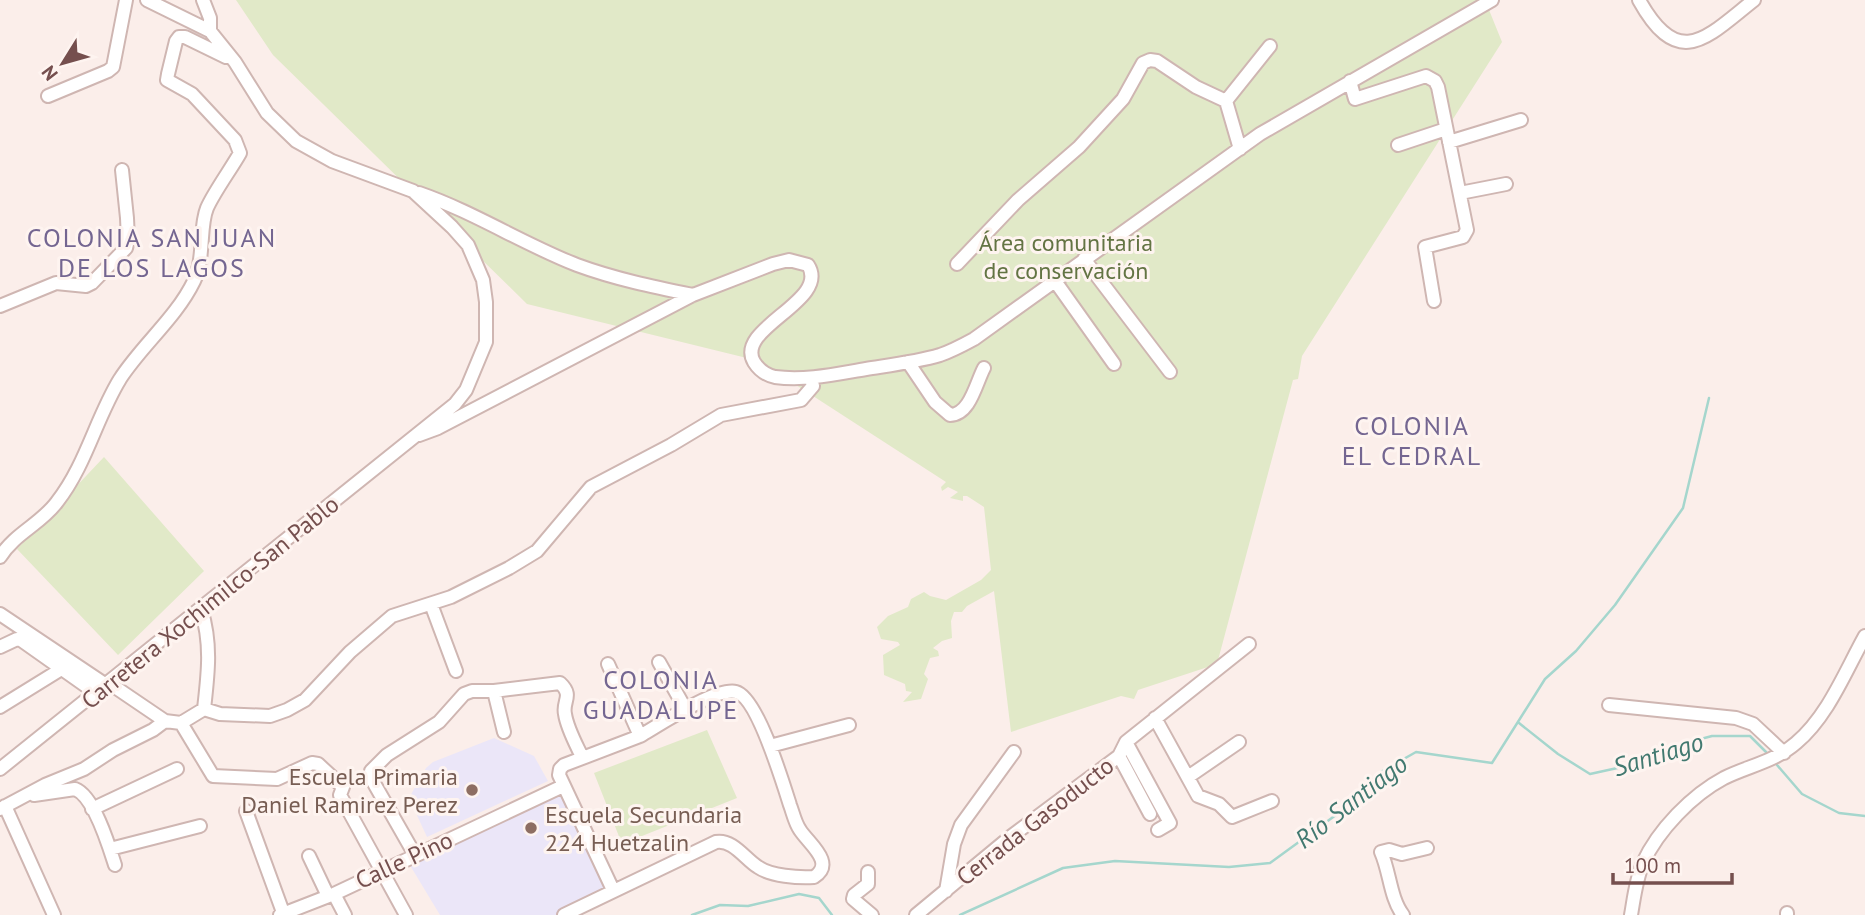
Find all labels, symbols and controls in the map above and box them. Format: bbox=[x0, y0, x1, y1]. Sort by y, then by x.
north arrow bbox=[28, 28, 98, 98]
text: N bbox=[36, 61, 63, 85]
district label: COLONIA SAN JUAN DE LOS LAGOS bbox=[27, 221, 277, 284]
park label: Área comunitaria de conservación bbox=[979, 227, 1153, 286]
district label: COLONIA EL CEDRAL bbox=[1342, 409, 1482, 472]
street label: Carretera Xochimilco-San Pablo bbox=[75, 488, 345, 716]
district label: COLONIA GUADALUPE bbox=[583, 663, 739, 726]
water label: Santiago bbox=[1609, 725, 1707, 783]
water label: Río Santiago bbox=[1288, 747, 1414, 855]
street label: Cerrada Gasoducto bbox=[950, 750, 1120, 892]
place label: Escuela Primaria Daniel Ramirez Perez bbox=[241, 761, 458, 820]
marker: Escuela Primaria Daniel Ramirez Perez bbox=[464, 782, 480, 798]
place label: Escuela Secundaria 224 Huetzalin bbox=[545, 799, 742, 858]
marker: Escuela Secundaria 224 Huetzalin bbox=[523, 820, 539, 836]
street label: Calle Pino bbox=[350, 824, 458, 896]
scale bar bbox=[1613, 842, 1732, 886]
text: 100 m bbox=[1624, 852, 1681, 879]

